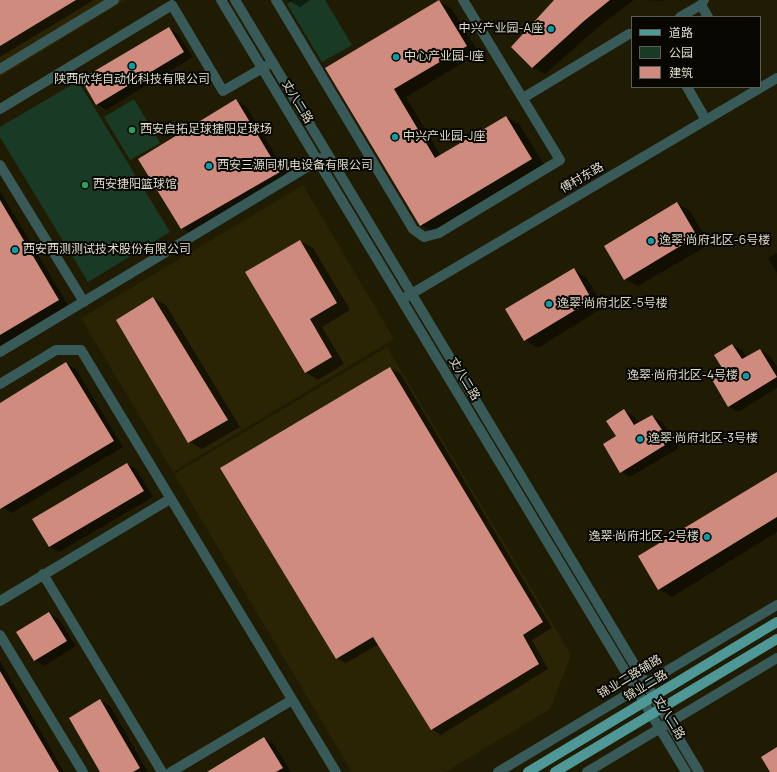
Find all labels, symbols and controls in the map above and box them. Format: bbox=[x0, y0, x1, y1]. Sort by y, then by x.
legend bbox=[631, 16, 761, 88]
place label: 中兴产业园-A座 bbox=[459, 22, 543, 36]
marker: 中兴产业园-A座 bbox=[546, 24, 556, 34]
text: 道路 bbox=[669, 24, 693, 41]
text: 公园 bbox=[669, 44, 693, 61]
place label: 中心产业园-I座 bbox=[404, 50, 484, 64]
marker: 中心产业园-I座 bbox=[391, 52, 401, 62]
marker: 陕西欣华自动化科技有限公司 bbox=[127, 61, 137, 71]
text: 建筑 bbox=[669, 64, 693, 81]
place label: 陕西欣华自动化科技有限公司 bbox=[54, 73, 210, 87]
street label: 丈八二路 bbox=[278, 78, 316, 126]
place label: 西安启拓足球捷阳足球场 bbox=[140, 123, 272, 137]
marker: 西安启拓足球捷阳足球场 bbox=[127, 125, 137, 135]
place label: 中兴产业园-J座 bbox=[403, 130, 485, 144]
marker: 中兴产业园-J座 bbox=[390, 132, 400, 142]
place label: 西安三源同机电设备有限公司 bbox=[217, 159, 373, 173]
street label: 傅村东路 bbox=[558, 160, 606, 196]
marker: 西安三源同机电设备有限公司 bbox=[204, 161, 214, 171]
place label: 西安捷阳篮球馆 bbox=[93, 178, 177, 192]
marker: 西安捷阳篮球馆 bbox=[80, 180, 90, 190]
place label: 逸翠·尚府北区-6号楼 bbox=[659, 234, 770, 248]
marker: 逸翠·尚府北区-6号楼 bbox=[646, 236, 656, 246]
place label: 西安西测测试技术股份有限公司 bbox=[23, 243, 191, 257]
marker: 西安西测测试技术股份有限公司 bbox=[10, 245, 20, 255]
place label: 逸翠·尚府北区-5号楼 bbox=[557, 297, 668, 311]
marker: 逸翠·尚府北区-5号楼 bbox=[544, 299, 554, 309]
street label: 丈八二路 bbox=[445, 355, 483, 403]
place label: 逸翠·尚府北区-4号楼 bbox=[627, 369, 738, 383]
marker: 逸翠·尚府北区-4号楼 bbox=[741, 371, 751, 381]
place label: 逸翠·尚府北区-3号楼 bbox=[648, 432, 758, 446]
marker: 逸翠·尚府北区-3号楼 bbox=[635, 434, 645, 444]
place label: 逸翠·尚府北区-2号楼 bbox=[588, 530, 699, 544]
marker: 逸翠·尚府北区-2号楼 bbox=[702, 532, 712, 542]
street label: 锦业二路辅路 bbox=[595, 652, 665, 702]
street label: 锦业二路 bbox=[622, 667, 670, 705]
street label: 丈八二路 bbox=[650, 694, 688, 742]

